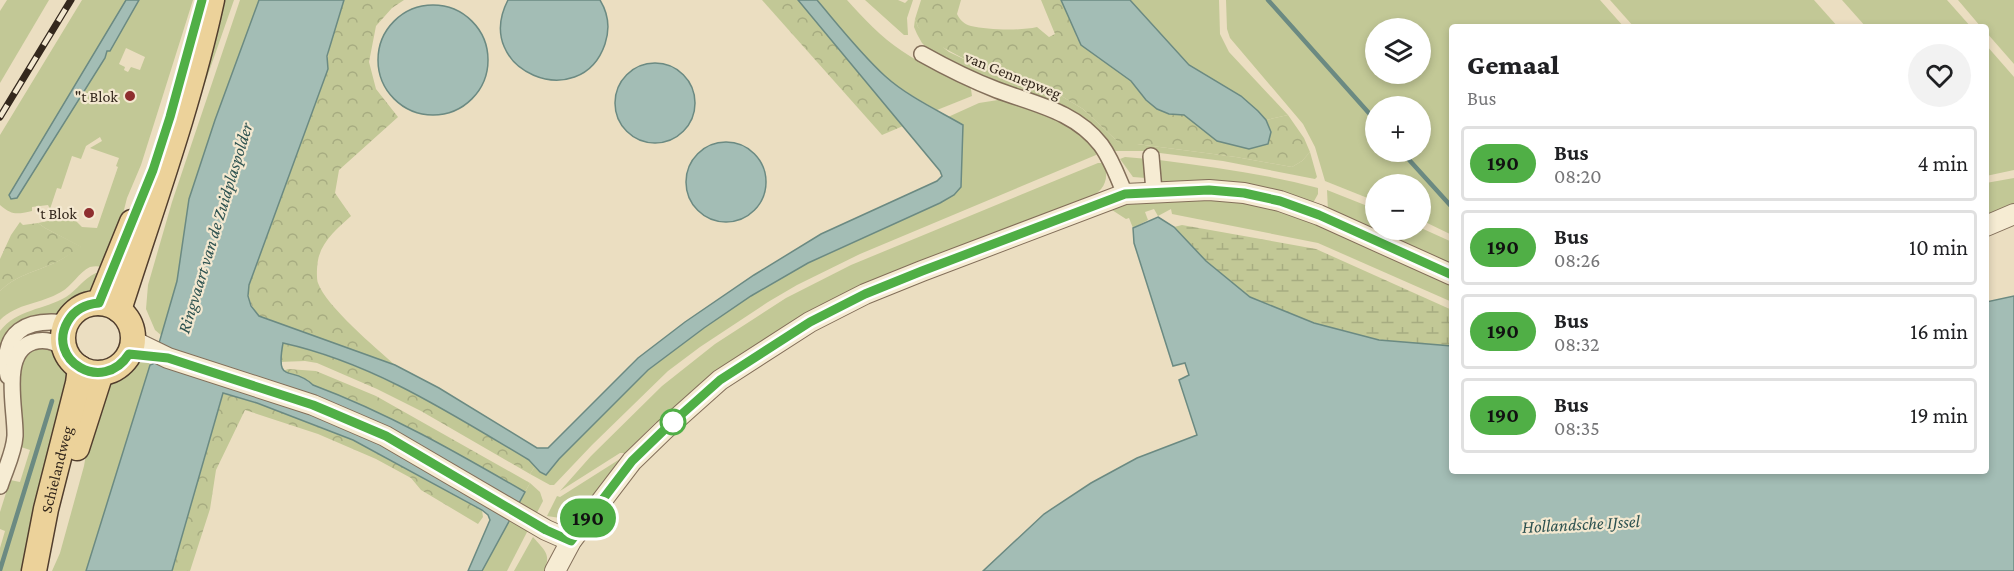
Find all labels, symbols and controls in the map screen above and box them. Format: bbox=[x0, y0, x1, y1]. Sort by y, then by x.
map controls bbox=[1365, 18, 1431, 240]
button: layers bbox=[1365, 18, 1431, 84]
button: heart bbox=[1908, 44, 1971, 107]
street label: van Gennepweg bbox=[961, 48, 1064, 103]
text: Gemaal bbox=[1467, 49, 1559, 80]
text: Bus bbox=[1467, 87, 1496, 109]
place label: "t Blok bbox=[75, 88, 118, 105]
marker: "t Blok bbox=[123, 89, 137, 103]
button: + bbox=[1365, 96, 1431, 162]
water label: Ringvaart van de Zuidplaspolder bbox=[173, 120, 257, 336]
text: Bus bbox=[1554, 140, 1588, 165]
text: 190 bbox=[1487, 151, 1519, 175]
text: 4 min bbox=[1917, 151, 1968, 176]
text: 08:20 bbox=[1554, 165, 1601, 187]
button: − bbox=[1365, 174, 1431, 240]
place label: 't Blok bbox=[37, 205, 77, 222]
marker: 't Blok bbox=[82, 206, 96, 220]
text: Bus bbox=[1554, 224, 1588, 249]
text: 190 bbox=[1487, 235, 1519, 259]
text: 10 min bbox=[1909, 235, 1968, 260]
text: 08:26 bbox=[1554, 249, 1600, 271]
text: Bus bbox=[1554, 308, 1588, 333]
text: 190 bbox=[1487, 319, 1519, 343]
text: 16 min bbox=[1910, 319, 1968, 344]
text: 08:32 bbox=[1554, 333, 1600, 355]
text: Bus bbox=[1554, 392, 1588, 417]
text: 190 bbox=[1487, 403, 1519, 427]
text: 19 min bbox=[1910, 403, 1968, 428]
unlabelled marker bbox=[660, 409, 686, 435]
text: 08:35 bbox=[1554, 417, 1600, 439]
street label: Schielandweg bbox=[37, 424, 76, 515]
line badge: 190 bbox=[554, 498, 622, 538]
text: 190 bbox=[572, 506, 604, 530]
water label: Hollandsche IJssel bbox=[1522, 511, 1641, 537]

